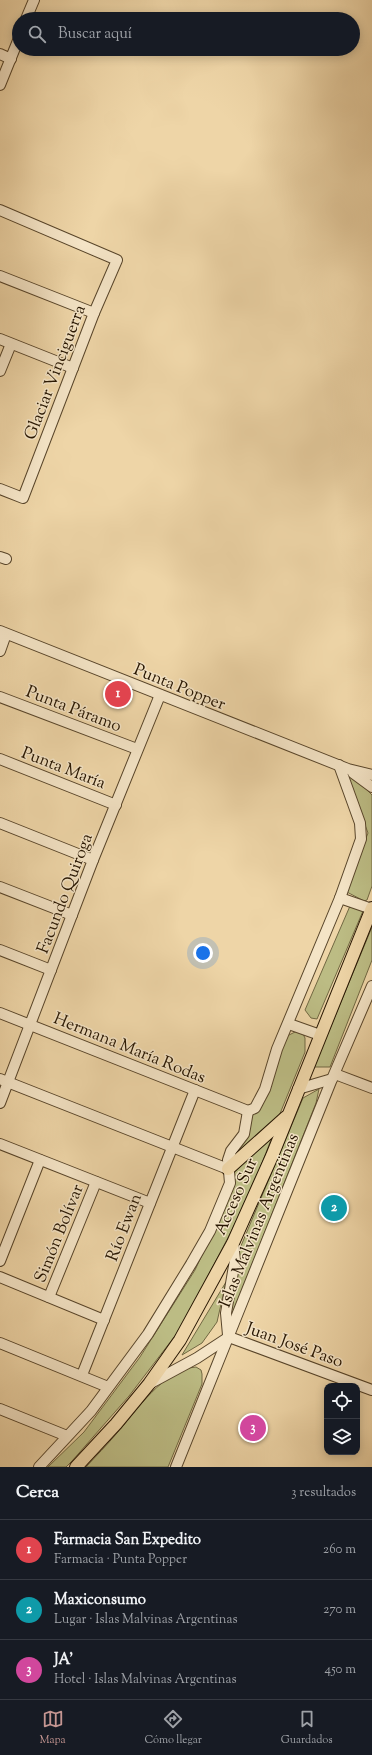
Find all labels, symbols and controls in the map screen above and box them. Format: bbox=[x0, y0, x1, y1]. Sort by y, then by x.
search box bbox=[12, 12, 360, 56]
icon: search bbox=[26, 23, 48, 45]
text: Buscar aquí bbox=[58, 24, 132, 45]
street label: Glaciar Vinciguerra bbox=[19, 302, 93, 444]
street label: Punta Popper bbox=[130, 659, 229, 717]
pin: 1 bbox=[105, 679, 131, 709]
street label: Punta Páramo bbox=[22, 681, 125, 739]
street label: Punta María bbox=[18, 742, 109, 796]
street label: Facundo Quiroga bbox=[32, 830, 100, 957]
your location bbox=[193, 943, 213, 963]
street label: Hermana María Rodas bbox=[50, 1007, 209, 1090]
street label: Islas Malvinas Argentinas bbox=[214, 1130, 306, 1312]
street label: Acceso Sur bbox=[209, 1154, 265, 1239]
street label: Simón Bolívar bbox=[29, 1180, 91, 1287]
street label: Río Ewan bbox=[101, 1190, 149, 1265]
pin: 2 bbox=[321, 1193, 347, 1223]
street label: Juan José Paso bbox=[241, 1317, 346, 1375]
map controls bbox=[324, 1383, 360, 1455]
button: locate bbox=[324, 1383, 360, 1419]
pin: 3 bbox=[240, 1413, 266, 1443]
button: layers bbox=[324, 1419, 360, 1455]
text: Cerca bbox=[16, 1481, 59, 1505]
text: 3 resultados bbox=[291, 1484, 356, 1502]
text: Farmacia San Expedito bbox=[54, 1530, 201, 1551]
text: 1 bbox=[27, 1541, 31, 1559]
text: 260 m bbox=[323, 1541, 356, 1559]
text: Farmacia · Punta Popper bbox=[54, 1551, 187, 1569]
text: Maxiconsumo bbox=[54, 1590, 146, 1611]
text: 2 bbox=[26, 1601, 32, 1619]
text: 270 m bbox=[323, 1601, 356, 1619]
text: Lugar · Islas Malvinas Argentinas bbox=[54, 1611, 238, 1629]
text: JA' bbox=[54, 1650, 73, 1671]
text: 3 bbox=[26, 1661, 32, 1679]
text: 450 m bbox=[325, 1661, 356, 1679]
text: Hotel · Islas Malvinas Argentinas bbox=[54, 1671, 237, 1689]
tab: Mapa bbox=[39, 1708, 66, 1748]
tab: Cómo llegar bbox=[144, 1708, 202, 1748]
tab: Guardados bbox=[281, 1708, 333, 1748]

